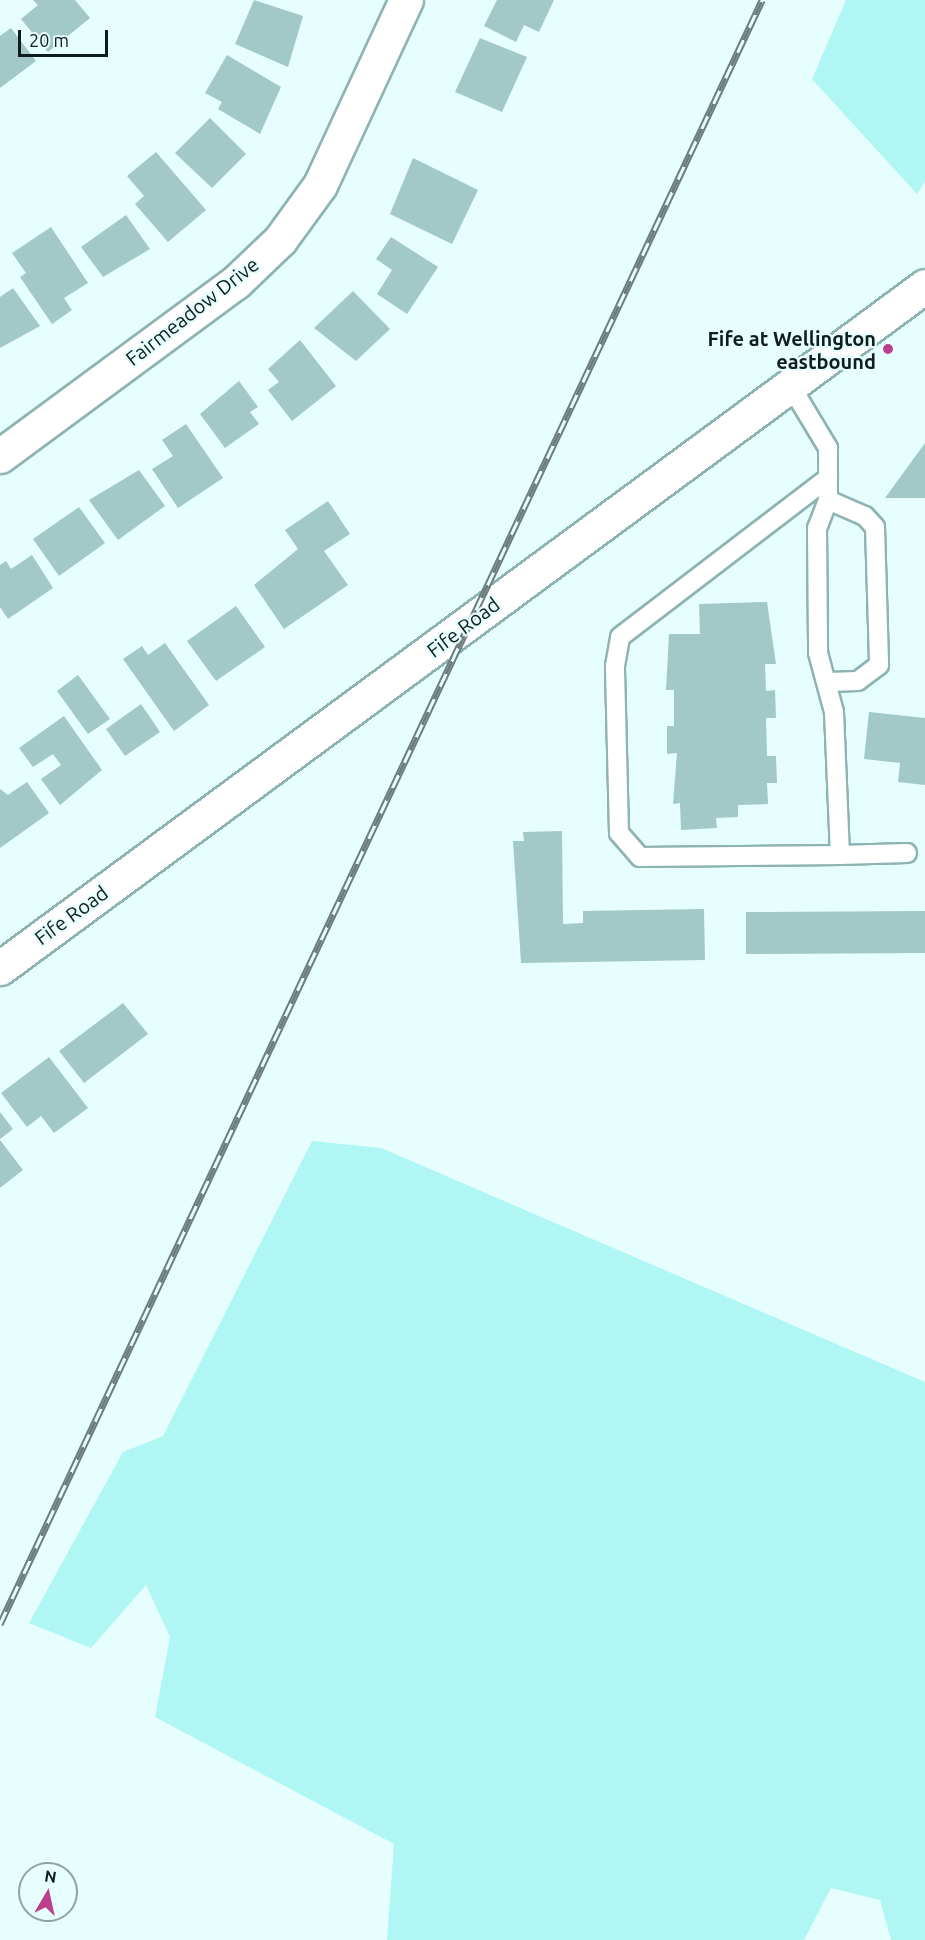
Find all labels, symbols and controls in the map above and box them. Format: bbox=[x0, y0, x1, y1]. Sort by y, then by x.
scale bar bbox=[21, 18, 111, 56]
text: 20 m bbox=[29, 30, 69, 50]
street label: Fairmeadow Drive bbox=[121, 252, 263, 370]
place label: Fife at Wellington eastbound bbox=[708, 326, 876, 373]
marker: Fife at Wellington eastbound bbox=[881, 342, 895, 356]
street label: Fife Road bbox=[422, 592, 504, 662]
street label: Fife Road bbox=[30, 880, 112, 950]
north arrow bbox=[18, 1862, 78, 1922]
text: N bbox=[43, 1866, 58, 1886]

